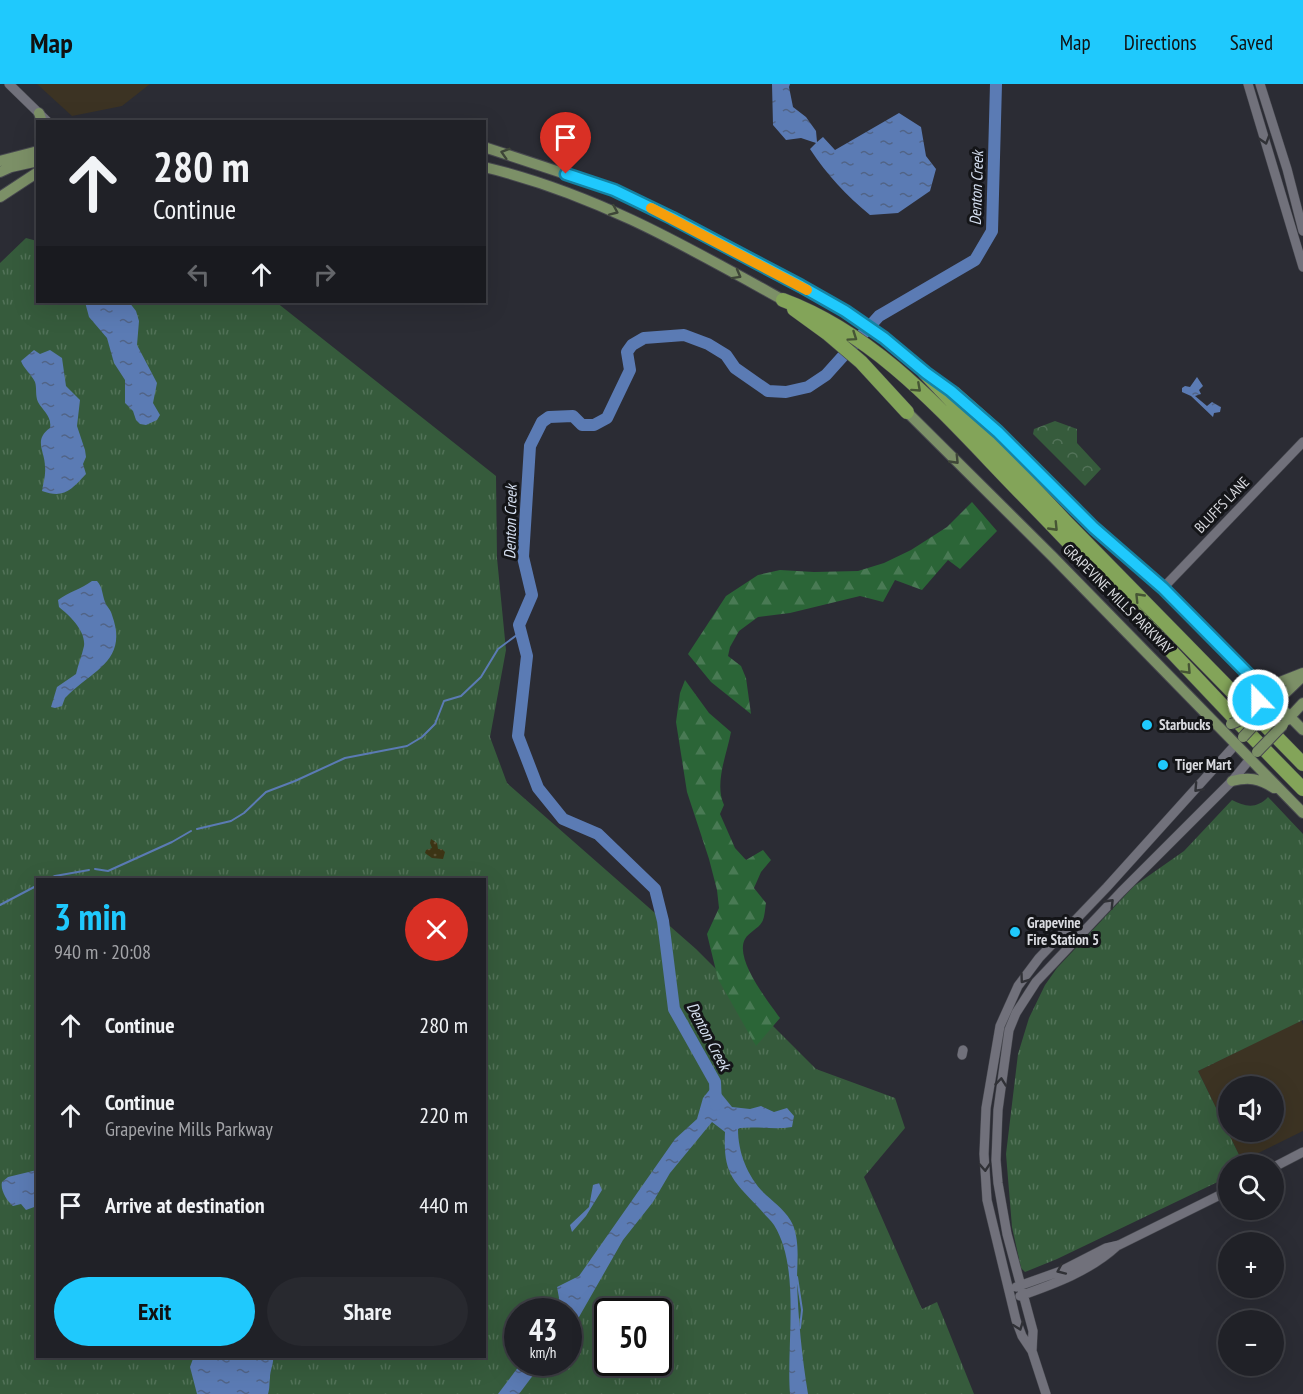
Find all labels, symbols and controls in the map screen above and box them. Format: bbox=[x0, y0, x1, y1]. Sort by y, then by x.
text: Map bbox=[30, 24, 73, 61]
text: Map bbox=[1060, 29, 1091, 56]
text: Directions bbox=[1124, 29, 1197, 56]
text: Saved bbox=[1230, 29, 1273, 56]
pin bbox=[540, 112, 591, 174]
icon: arrive bbox=[549, 121, 582, 154]
one-way arrow bbox=[1258, 134, 1270, 145]
text: 280 m bbox=[153, 139, 250, 194]
icon: ahead bbox=[54, 144, 132, 222]
one-way arrow bbox=[501, 148, 511, 160]
water label: Denton Creek bbox=[965, 149, 987, 226]
text: Continue bbox=[153, 192, 236, 226]
one-way arrow bbox=[608, 203, 619, 215]
icon: left bbox=[182, 258, 215, 291]
icon: ahead bbox=[245, 258, 278, 291]
icon: right bbox=[308, 258, 341, 291]
one-way arrow bbox=[731, 268, 741, 279]
one-way arrow bbox=[847, 330, 858, 341]
one-way arrow bbox=[911, 381, 921, 392]
one-way arrow bbox=[948, 452, 959, 463]
street label: BLUFFS LANE bbox=[1190, 473, 1253, 537]
water label: Denton Creek bbox=[499, 483, 521, 559]
one-way arrow bbox=[1047, 521, 1058, 531]
street label: GRAPEVINE MILLS PARKWAY bbox=[1059, 540, 1178, 658]
one-way arrow bbox=[1135, 593, 1146, 603]
one-way arrow bbox=[1180, 663, 1191, 673]
position arrow bbox=[1226, 668, 1290, 732]
place label: Starbucks bbox=[1159, 715, 1211, 734]
marker: Starbucks bbox=[1140, 718, 1154, 732]
place label: Tiger Mart bbox=[1175, 755, 1232, 774]
marker: Tiger Mart bbox=[1156, 758, 1170, 772]
one-way arrow bbox=[1194, 781, 1205, 792]
text: 3 min bbox=[54, 893, 127, 940]
button: close bbox=[405, 898, 468, 961]
one-way arrow bbox=[1103, 900, 1114, 910]
place label: Grapevine Fire Station 5 bbox=[1027, 913, 1099, 949]
marker: Grapevine Fire Station 5 bbox=[1008, 925, 1022, 939]
text: 940 m · 20:08 bbox=[54, 939, 151, 965]
one-way arrow bbox=[1020, 972, 1031, 983]
water label: Denton Creek bbox=[683, 998, 736, 1075]
icon: ahead bbox=[54, 1009, 87, 1042]
text: Continue bbox=[105, 1011, 175, 1039]
text: 280 m bbox=[419, 1011, 468, 1039]
map controls bbox=[1218, 1076, 1284, 1376]
button: sound bbox=[1218, 1076, 1284, 1142]
one-way arrow bbox=[995, 1078, 1007, 1087]
text: Continue bbox=[105, 1088, 175, 1116]
icon: ahead bbox=[54, 1099, 87, 1132]
text: 220 m bbox=[419, 1101, 468, 1129]
text: Grapevine Mills Parkway bbox=[105, 1116, 273, 1142]
button: search bbox=[1218, 1154, 1284, 1220]
one-way arrow bbox=[978, 1162, 991, 1171]
icon: arrive bbox=[54, 1189, 87, 1222]
text: Arrive at destination bbox=[105, 1191, 265, 1219]
text: 440 m bbox=[419, 1191, 468, 1219]
button: + bbox=[1218, 1232, 1284, 1298]
one-way arrow bbox=[1056, 1263, 1067, 1275]
button: Exit bbox=[54, 1277, 255, 1346]
button: Share bbox=[267, 1277, 468, 1346]
speed limit sign: 50 bbox=[594, 1298, 672, 1376]
text: 43 bbox=[529, 1310, 557, 1349]
button: − bbox=[1218, 1310, 1284, 1376]
one-way arrow bbox=[1011, 1320, 1024, 1331]
text: km/h bbox=[530, 1343, 556, 1362]

